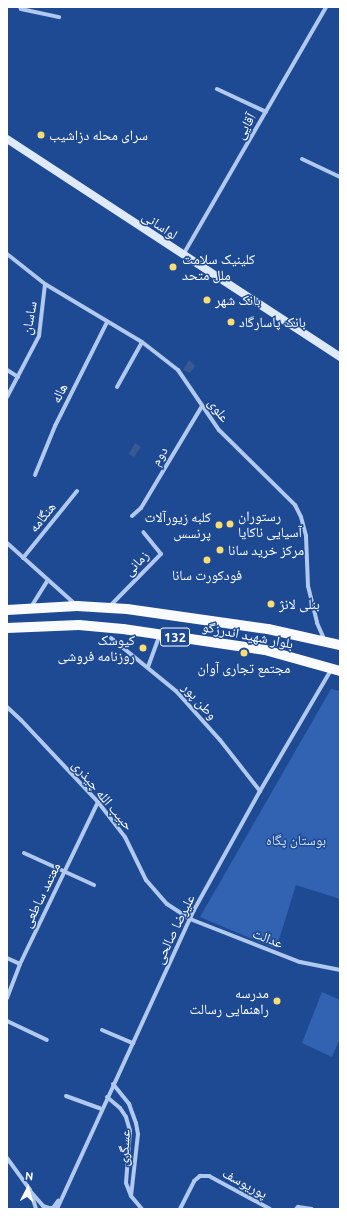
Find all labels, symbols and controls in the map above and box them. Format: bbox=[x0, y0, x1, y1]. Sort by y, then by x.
street label: آقایی bbox=[231, 110, 259, 142]
place label: سرای محله دزاشیب bbox=[49, 127, 148, 143]
marker: سرای محله دزاشیب bbox=[36, 130, 46, 140]
street label: لواسانی bbox=[139, 207, 181, 243]
place label: کلینیک سلامت ملل متحد bbox=[182, 251, 255, 284]
marker: کلینیک سلامت ملل متحد bbox=[167, 261, 179, 273]
place label: بانک شهر bbox=[215, 292, 261, 308]
marker: بانک شهر bbox=[202, 295, 212, 305]
street label: ساسان bbox=[18, 300, 40, 336]
place label: بانک پاسارگاد bbox=[239, 314, 306, 330]
marker: بانک پاسارگاد bbox=[226, 317, 236, 327]
street label: هاله bbox=[47, 380, 71, 406]
street label: علوی bbox=[205, 395, 233, 425]
street label: دوم bbox=[147, 443, 171, 469]
street label: هنگامه bbox=[25, 499, 59, 535]
place label: رستوران آسیایی ناکایا bbox=[238, 508, 302, 540]
place label: کلبه زیورآلات پرنسس bbox=[145, 509, 211, 542]
marker: رستوران آسیایی ناکایا bbox=[225, 519, 235, 529]
marker: کلبه زیورآلات پرنسس bbox=[214, 520, 224, 530]
place label: مرکز خرید سانا bbox=[228, 542, 304, 558]
marker: مرکز خرید سانا bbox=[215, 545, 225, 555]
street label: زمانی bbox=[120, 547, 152, 579]
marker: فودکورت سانا bbox=[202, 555, 212, 565]
place label: فودکورت سانا bbox=[172, 567, 242, 583]
place label: بنلی لانژ bbox=[279, 596, 320, 612]
marker: بنلی لانژ bbox=[266, 599, 276, 609]
street label: بلوار شهید اندرزگو bbox=[201, 618, 295, 652]
road number: 132 bbox=[160, 626, 190, 648]
place label: کیوسک روزنامه فروشی bbox=[57, 632, 135, 664]
marker: کیوسک روزنامه فروشی bbox=[138, 643, 148, 653]
marker: مجتمع تجاری آوان bbox=[239, 648, 249, 658]
place label: مجتمع تجاری آوان bbox=[198, 660, 290, 676]
street label: وطن پور bbox=[179, 679, 221, 723]
street label: حبیب الله چیذری bbox=[69, 756, 137, 834]
park label: بوستان پگاه bbox=[266, 832, 326, 848]
street label: معتمد ساطعی bbox=[18, 860, 64, 930]
street label: علیرضا صالحی bbox=[150, 891, 198, 967]
street label: عدالت bbox=[250, 925, 286, 951]
place label: مدرسه راهنمایی رسالت bbox=[190, 985, 269, 1018]
marker: مدرسه راهنمایی رسالت bbox=[272, 996, 282, 1006]
street label: عسگری bbox=[115, 1129, 133, 1167]
street label: پوریوسف bbox=[220, 1164, 270, 1202]
north arrow bbox=[8, 1168, 48, 1208]
text: N bbox=[25, 1170, 34, 1182]

